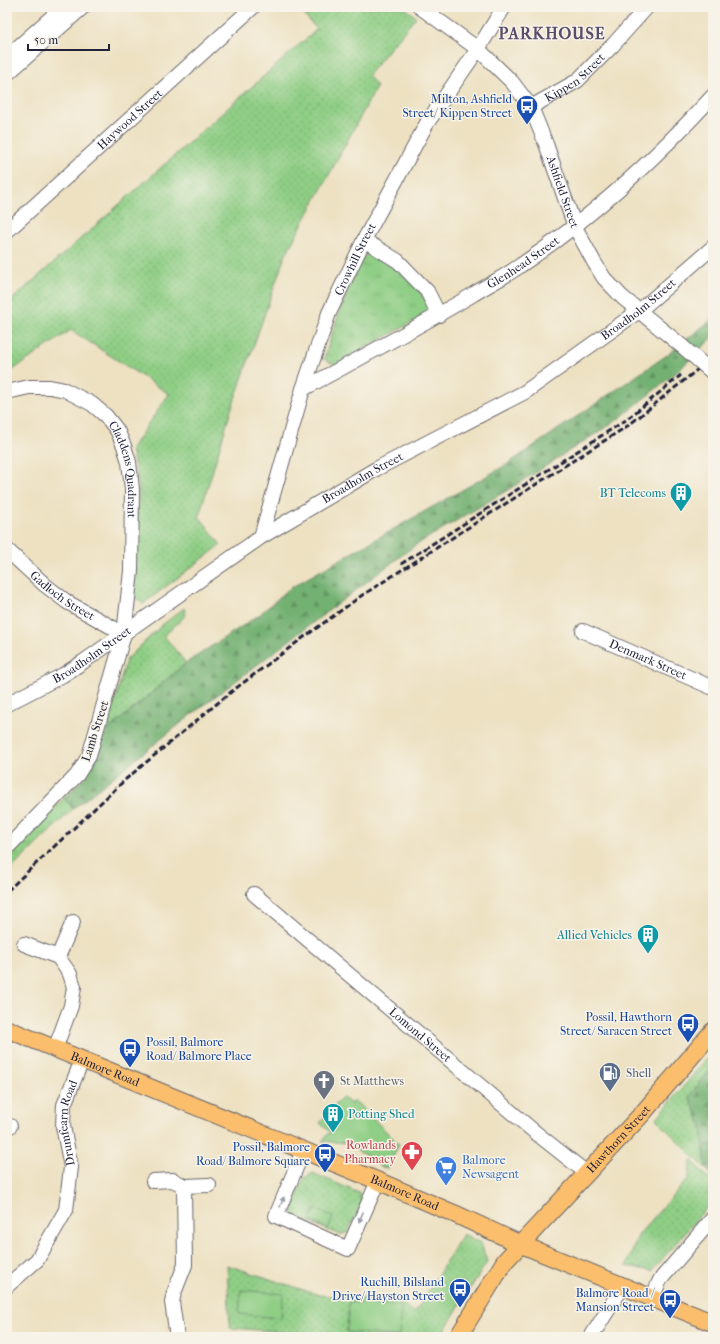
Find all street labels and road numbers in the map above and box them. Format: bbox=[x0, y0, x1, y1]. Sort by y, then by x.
street label: Kippen Street bbox=[542, 50, 608, 105]
street label: Haywood Street bbox=[94, 86, 166, 152]
street label: Ashfield Street bbox=[543, 153, 582, 230]
street label: Crowhill Street bbox=[331, 220, 379, 298]
street label: Glenhead Street bbox=[485, 233, 562, 292]
street label: Broadholm Street bbox=[598, 275, 679, 343]
street label: Claddens Quadrant bbox=[106, 418, 139, 519]
street label: Broadholm Street bbox=[319, 449, 406, 506]
street label: Gadloch Street bbox=[27, 568, 98, 623]
street label: Broadholm Street bbox=[50, 623, 134, 686]
street label: Denmark Street bbox=[607, 636, 690, 683]
street label: Lamb Street bbox=[79, 698, 112, 763]
street label: Lomond Street bbox=[386, 1005, 455, 1066]
street label: Balmore Road bbox=[69, 1049, 142, 1090]
street label: Drumfearn Road bbox=[56, 1078, 80, 1167]
street label: Hawthorn Street bbox=[584, 1102, 654, 1176]
street label: Balmore Road bbox=[368, 1172, 441, 1213]

